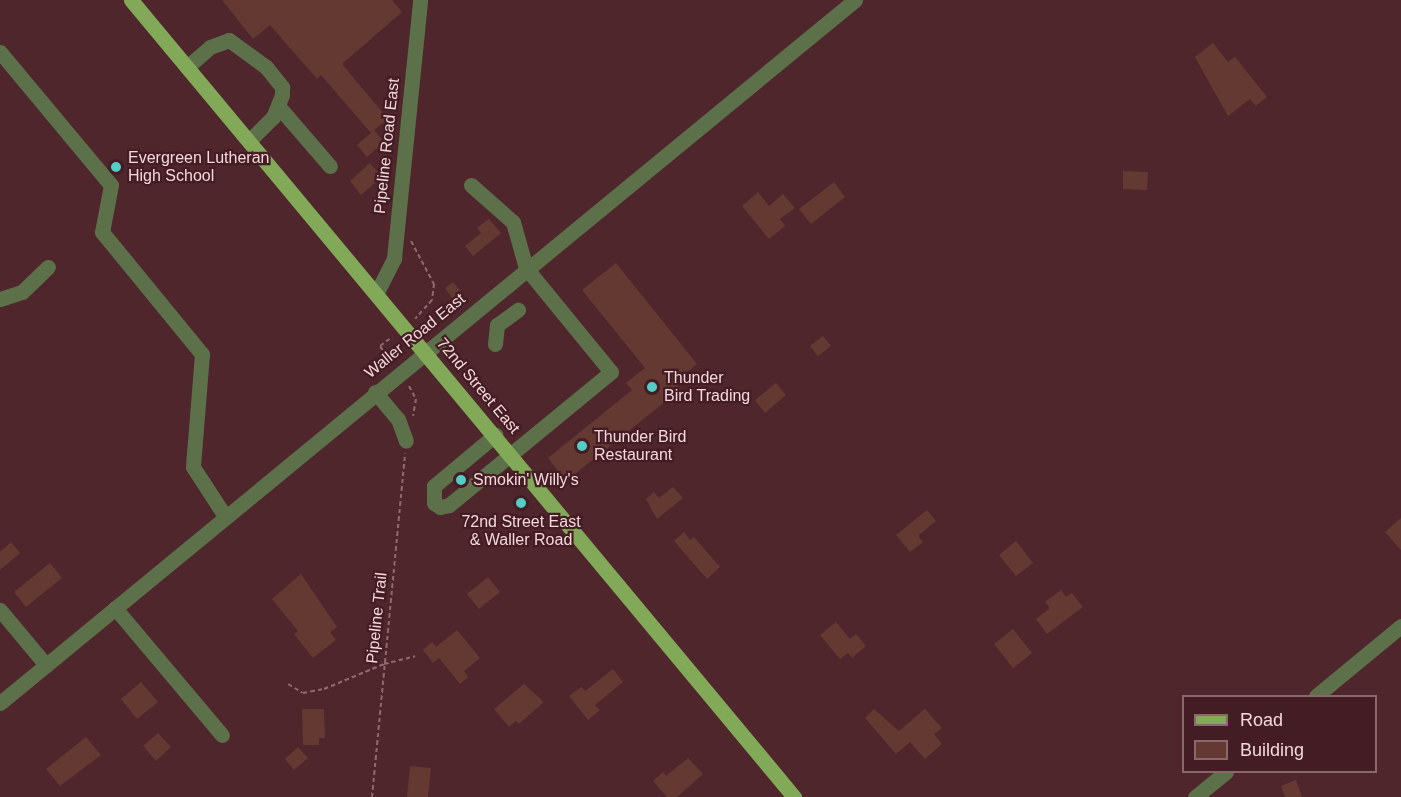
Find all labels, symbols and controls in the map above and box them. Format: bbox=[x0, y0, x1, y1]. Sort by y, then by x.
street label: Pipeline Road East bbox=[370, 77, 404, 215]
place label: Evergreen Lutheran High School bbox=[128, 148, 269, 186]
marker: Evergreen Lutheran High School bbox=[109, 160, 123, 174]
street label: Waller Road East bbox=[361, 290, 469, 382]
street label: 72nd Street East bbox=[432, 334, 524, 438]
place label: Thunder Bird Trading bbox=[664, 368, 751, 406]
marker: Thunder Bird Trading bbox=[645, 380, 659, 394]
place label: Thunder Bird Restaurant bbox=[594, 427, 686, 465]
marker: Thunder Bird Restaurant bbox=[575, 439, 589, 453]
place label: Smokin' Willy's bbox=[473, 470, 579, 490]
marker: Smokin' Willy's bbox=[454, 473, 468, 487]
marker: 72nd Street East & Waller Road bbox=[514, 496, 528, 510]
place label: 72nd Street East & Waller Road bbox=[461, 512, 581, 550]
street label: Pipeline Trail bbox=[363, 571, 391, 665]
legend bbox=[1182, 695, 1377, 773]
text: Road bbox=[1240, 710, 1283, 730]
text: Building bbox=[1240, 740, 1304, 760]

